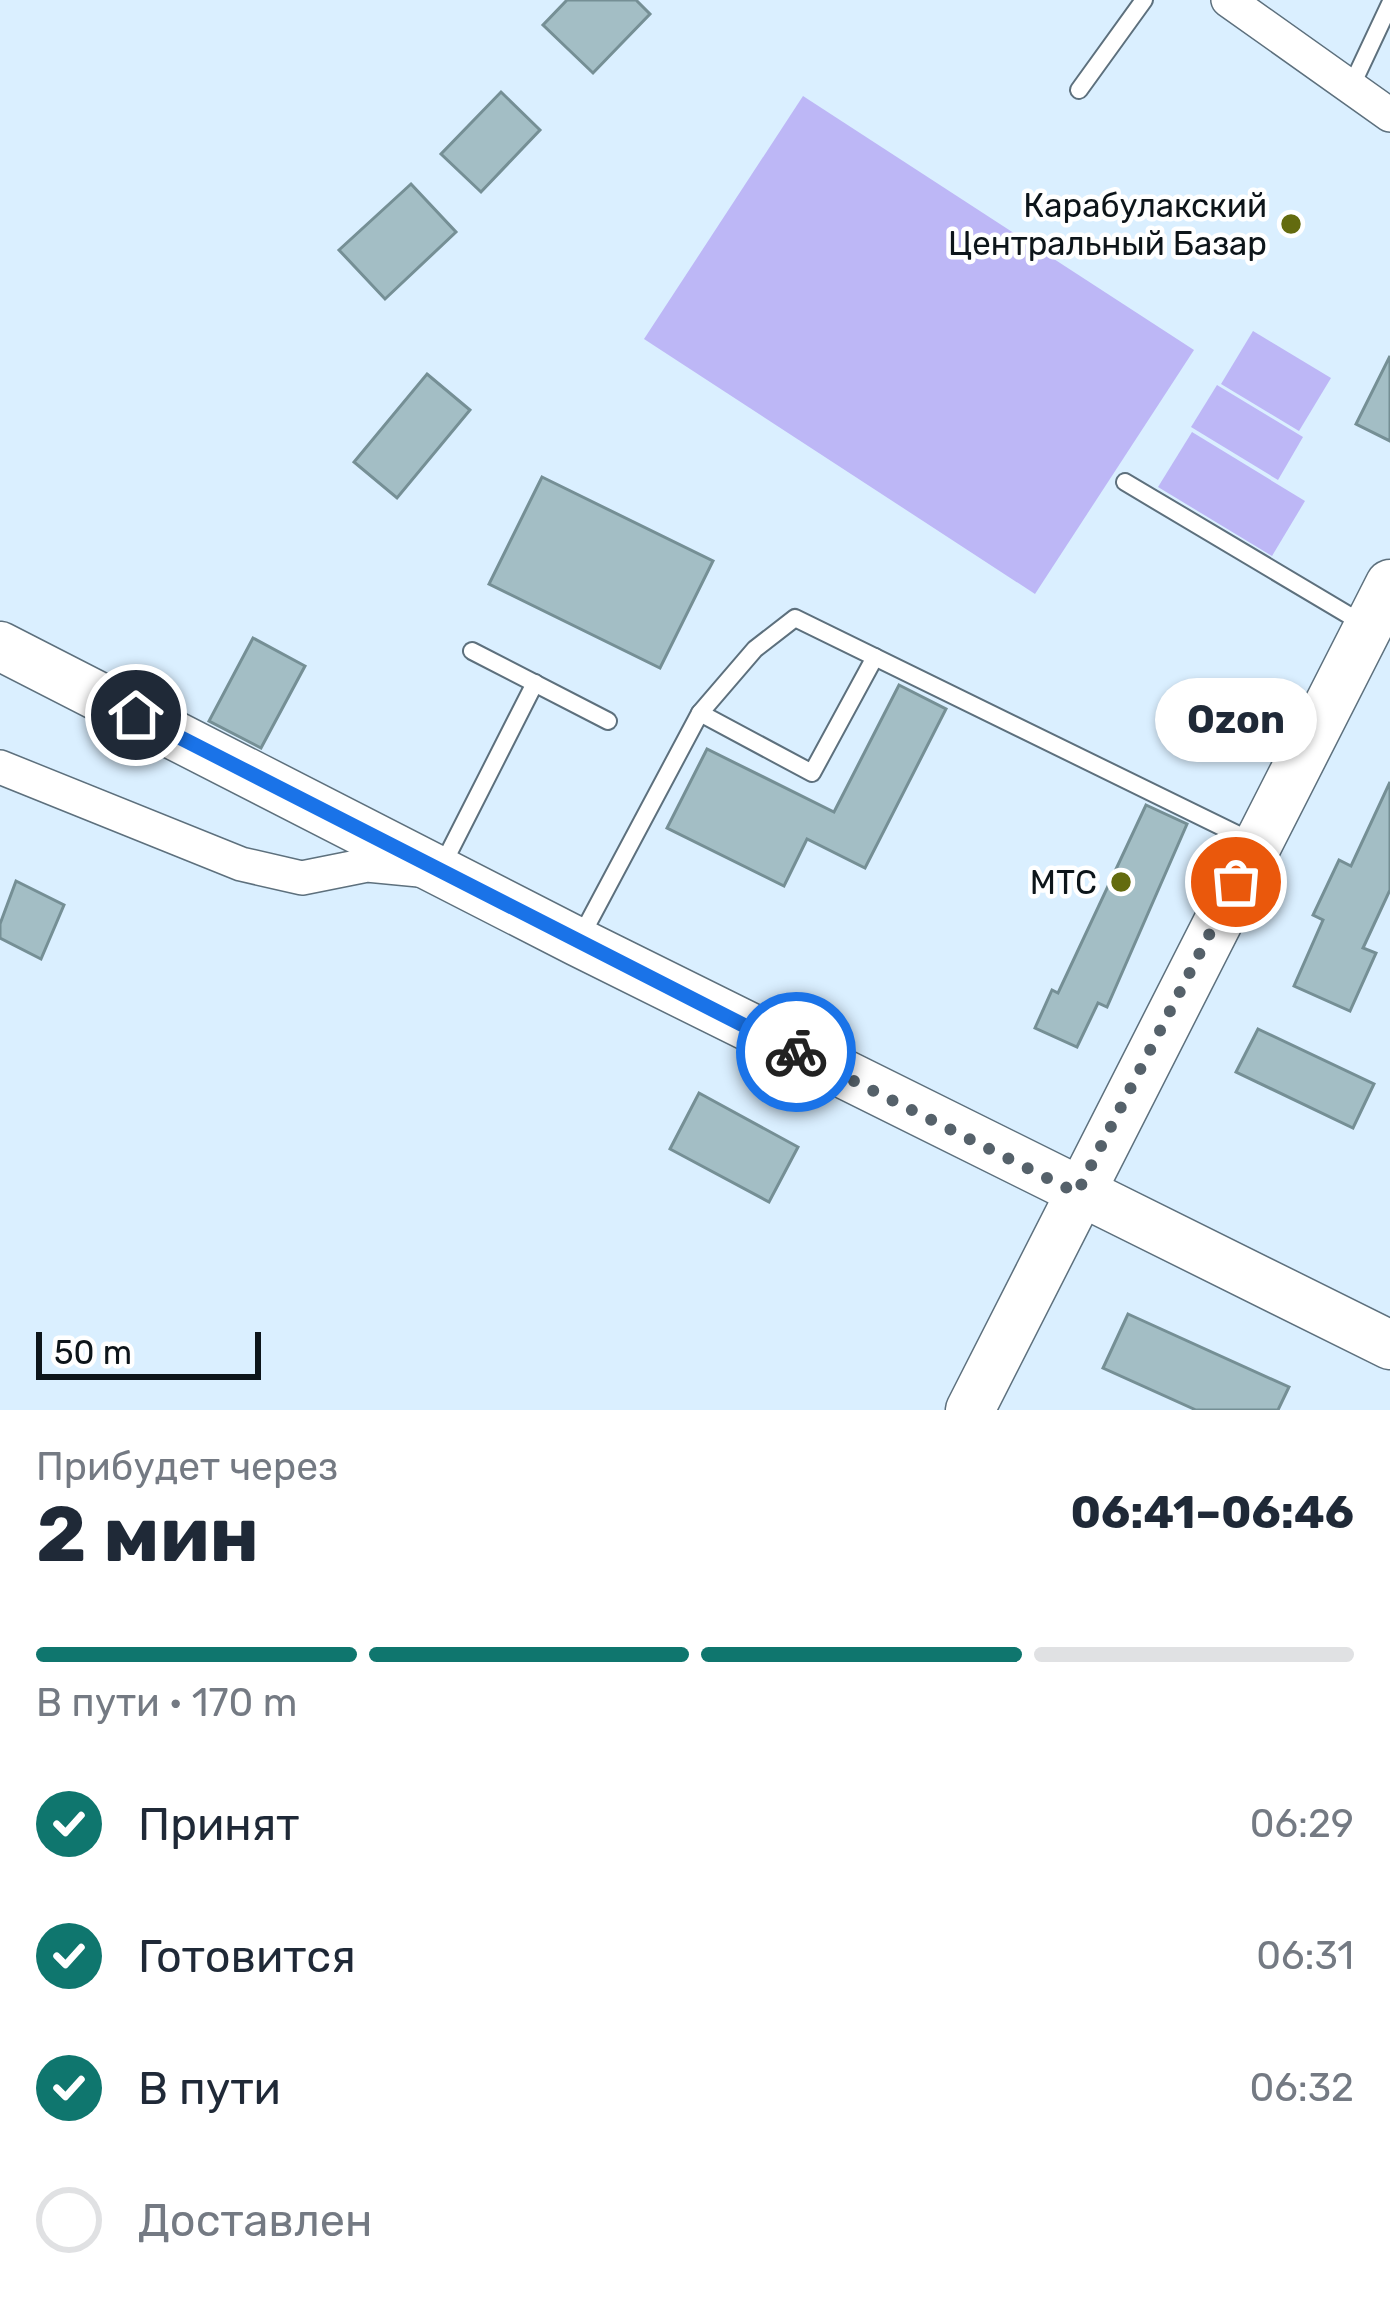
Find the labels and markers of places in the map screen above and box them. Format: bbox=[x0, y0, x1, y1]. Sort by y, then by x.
place label: Карабулакский Центральный Базар bbox=[948, 186, 1267, 263]
marker: Карабулакский Центральный Базар bbox=[1278, 211, 1304, 237]
pin bbox=[85, 664, 187, 766]
callout: Ozon bbox=[1155, 678, 1317, 762]
pin bbox=[1185, 831, 1287, 933]
place label: МТС bbox=[1030, 863, 1097, 902]
marker: МТС bbox=[1108, 869, 1134, 895]

